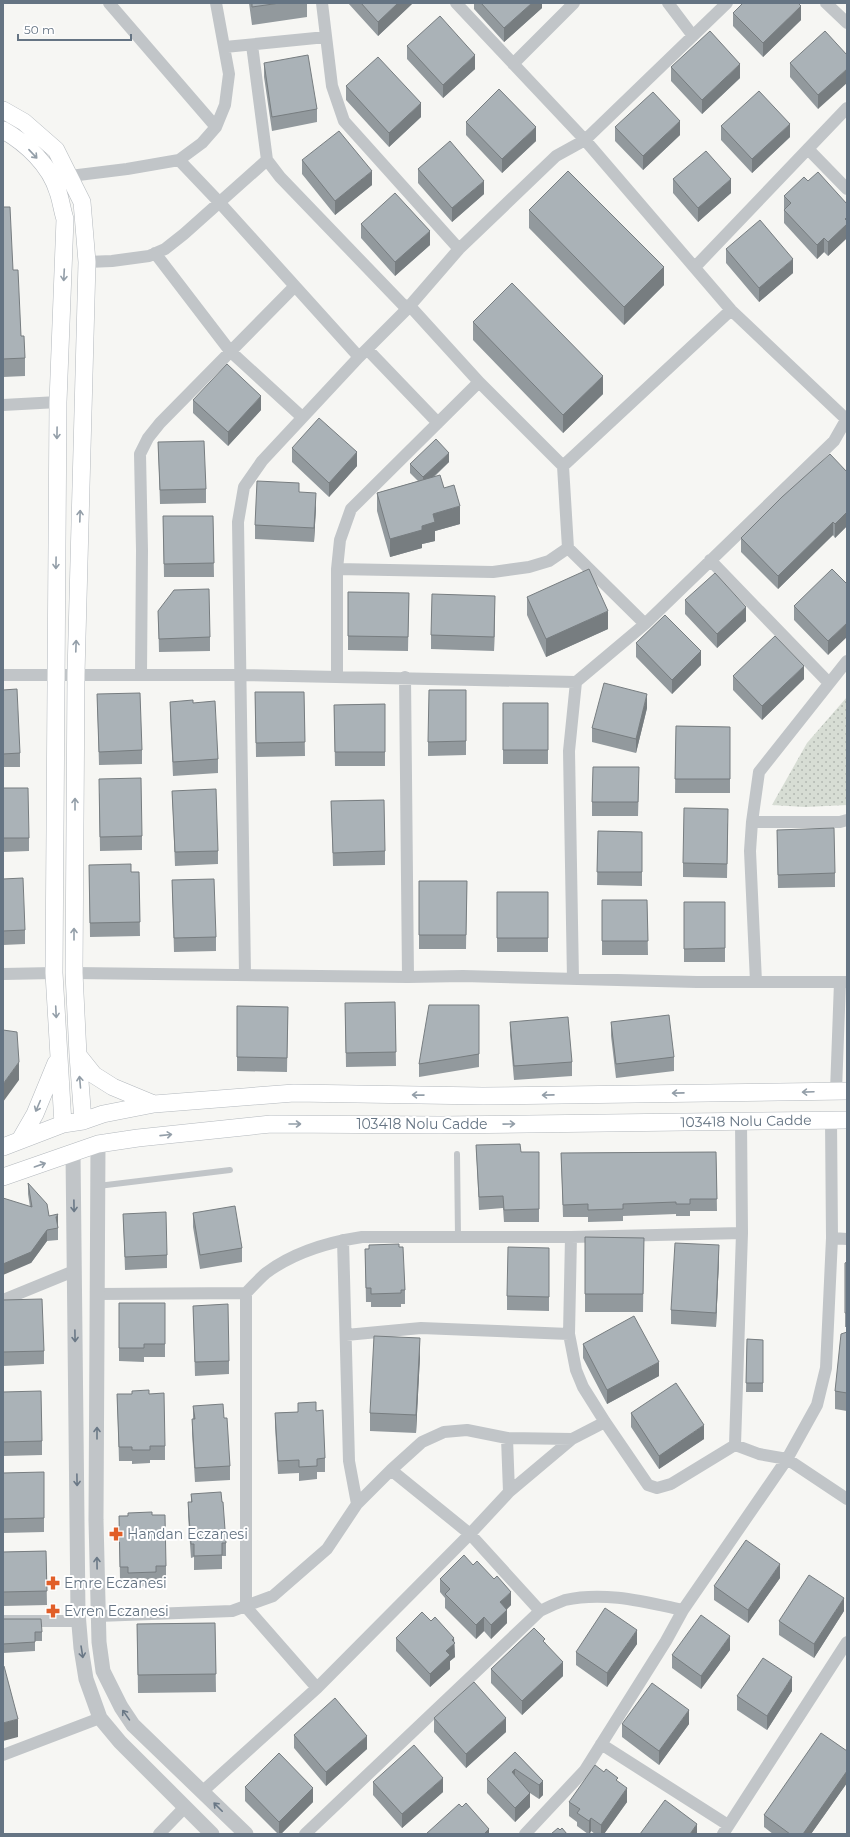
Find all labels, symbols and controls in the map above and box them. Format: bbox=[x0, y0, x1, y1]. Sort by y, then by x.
scale bar bbox=[18, 16, 131, 42]
text: 50 m bbox=[24, 22, 55, 37]
one-way arrow bbox=[29, 149, 38, 159]
one-way arrow bbox=[60, 268, 67, 281]
one-way arrow bbox=[54, 426, 61, 439]
one-way arrow bbox=[76, 510, 84, 523]
one-way arrow bbox=[52, 556, 60, 569]
one-way arrow bbox=[73, 640, 80, 653]
one-way arrow bbox=[71, 798, 79, 811]
one-way arrow bbox=[70, 928, 78, 941]
one-way arrow bbox=[52, 1005, 59, 1018]
one-way arrow bbox=[76, 1076, 83, 1089]
one-way arrow bbox=[802, 1088, 815, 1096]
one-way arrow bbox=[672, 1090, 685, 1097]
one-way arrow bbox=[412, 1091, 425, 1098]
one-way arrow bbox=[542, 1091, 555, 1099]
one-way arrow bbox=[34, 1100, 42, 1112]
street label: 103418 Nolu Cadde bbox=[680, 1111, 812, 1131]
street label: 103418 Nolu Cadde bbox=[356, 1115, 488, 1133]
one-way arrow bbox=[288, 1120, 301, 1128]
one-way arrow bbox=[502, 1120, 515, 1128]
one-way arrow bbox=[159, 1131, 172, 1139]
one-way arrow bbox=[33, 1160, 45, 1168]
one-way arrow bbox=[70, 1199, 78, 1212]
one-way arrow bbox=[71, 1329, 79, 1342]
one-way arrow bbox=[93, 1427, 101, 1440]
one-way arrow bbox=[73, 1473, 81, 1486]
place label: Handan Eczanesi bbox=[127, 1525, 248, 1543]
pharmacy icon: Handan Eczanesi bbox=[108, 1526, 124, 1542]
one-way arrow bbox=[93, 1557, 101, 1570]
place label: Emre Eczanesi bbox=[64, 1574, 167, 1592]
pharmacy icon: Emre Eczanesi bbox=[45, 1575, 61, 1591]
place label: Evren Eczanesi bbox=[64, 1602, 169, 1620]
pharmacy icon: Evren Eczanesi bbox=[45, 1603, 61, 1619]
one-way arrow bbox=[78, 1645, 86, 1658]
one-way arrow bbox=[122, 1710, 130, 1721]
one-way arrow bbox=[213, 1802, 223, 1812]

